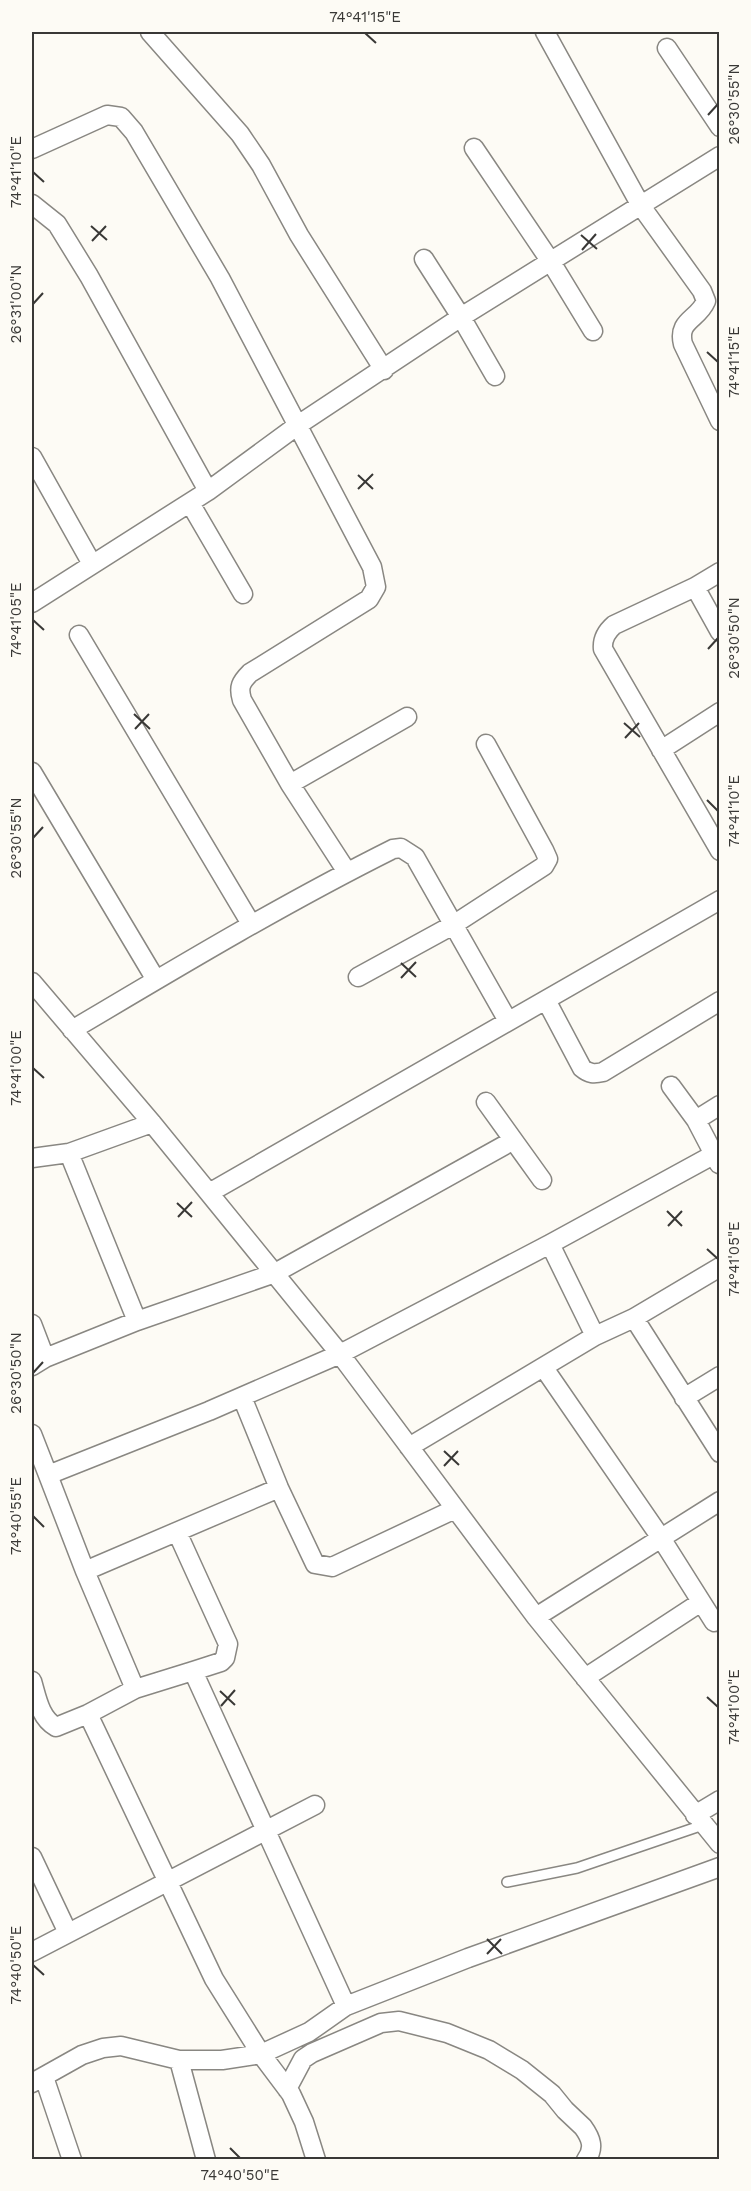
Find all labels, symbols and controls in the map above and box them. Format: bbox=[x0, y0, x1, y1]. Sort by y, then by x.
text: 74°41'15"E bbox=[329, 8, 401, 26]
text: 26°30'55"N bbox=[725, 64, 743, 144]
text: 74°41'10"E bbox=[7, 136, 25, 208]
text: 26°31'00"N bbox=[7, 265, 25, 343]
text: 74°41'15"E bbox=[725, 326, 743, 398]
text: 74°41'05"E bbox=[7, 582, 25, 658]
text: 26°30'50"N bbox=[725, 597, 743, 679]
text: 74°41'10"E bbox=[725, 775, 743, 847]
text: 26°30'55"N bbox=[7, 798, 25, 878]
text: 74°41'00"E bbox=[7, 1030, 25, 1106]
text: 74°41'05"E bbox=[725, 1221, 743, 1297]
text: 26°30'50"N bbox=[7, 1332, 25, 1414]
text: 74°40'55"E bbox=[7, 1477, 25, 1555]
text: 74°41'00"E bbox=[725, 1669, 743, 1745]
text: 74°40'50"E bbox=[7, 1926, 25, 2004]
text: 74°40'50"E bbox=[201, 2166, 279, 2184]

